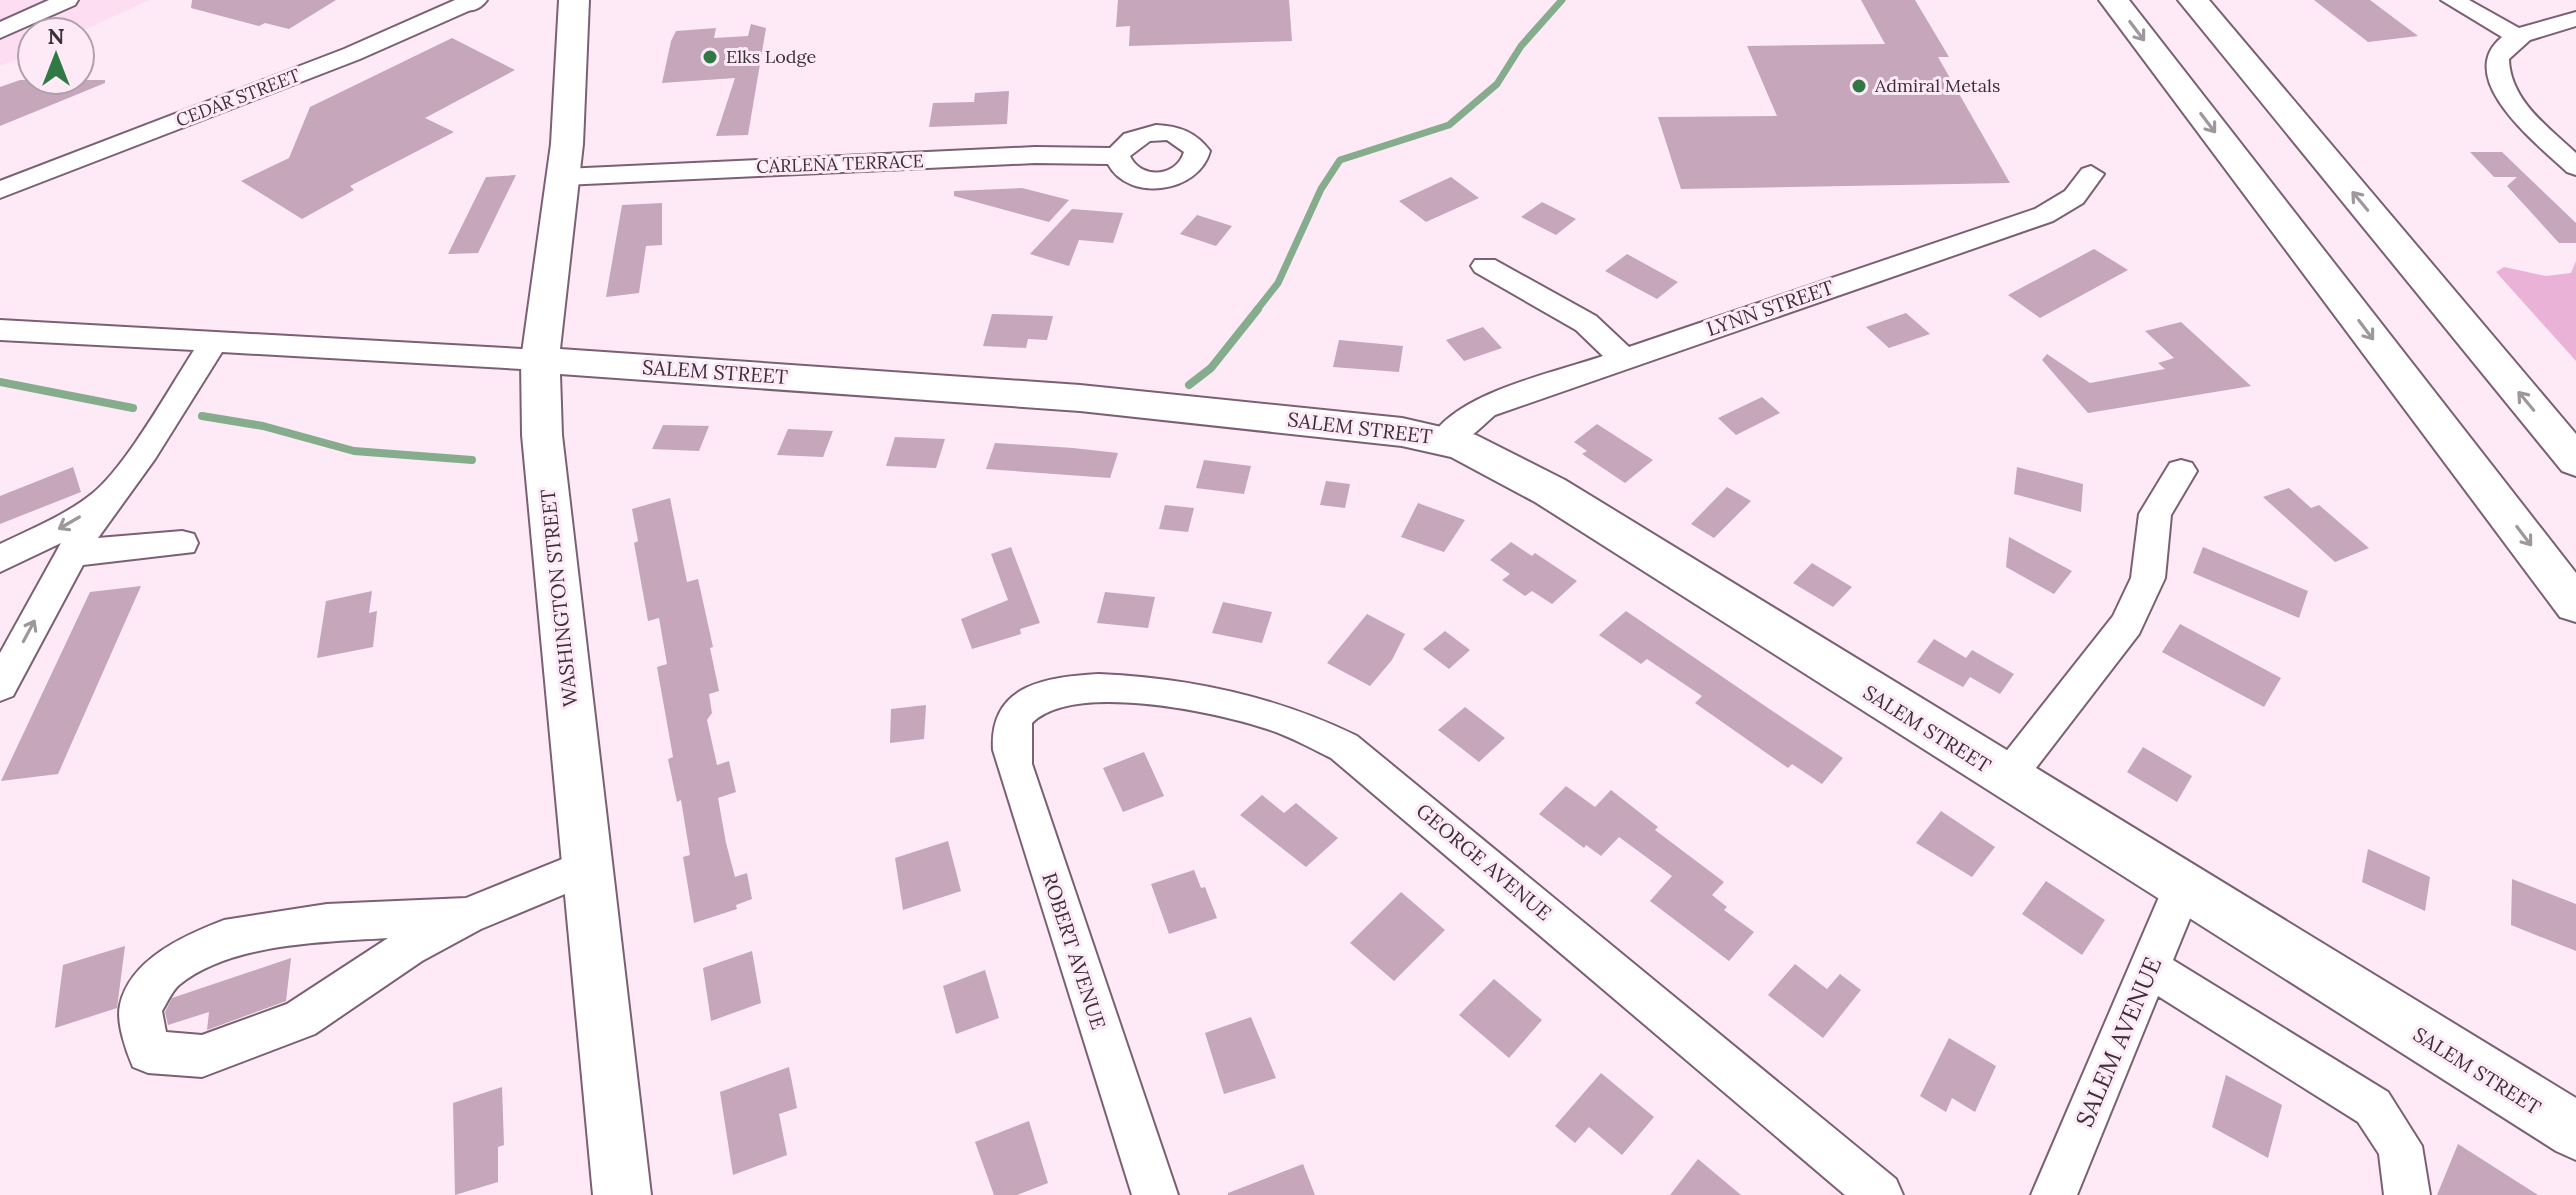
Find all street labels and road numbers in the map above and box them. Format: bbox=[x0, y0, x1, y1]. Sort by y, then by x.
street label: CEDAR STREET bbox=[172, 63, 304, 132]
street label: CARLENA TERRACE bbox=[756, 149, 924, 178]
street label: LYNN STREET bbox=[1703, 274, 1837, 341]
street label: SALEM STREET bbox=[641, 354, 789, 389]
street label: SALEM STREET bbox=[1286, 406, 1434, 449]
street label: WASHINGTON STREET bbox=[535, 488, 582, 708]
street label: SALEM STREET bbox=[1859, 679, 1996, 778]
street label: GEORGE AVENUE bbox=[1412, 798, 1557, 925]
street label: ROBERT AVENUE bbox=[1037, 869, 1112, 1032]
street label: SALEM AVENUE bbox=[2069, 952, 2168, 1132]
street label: SALEM STREET bbox=[2409, 1021, 2546, 1120]

